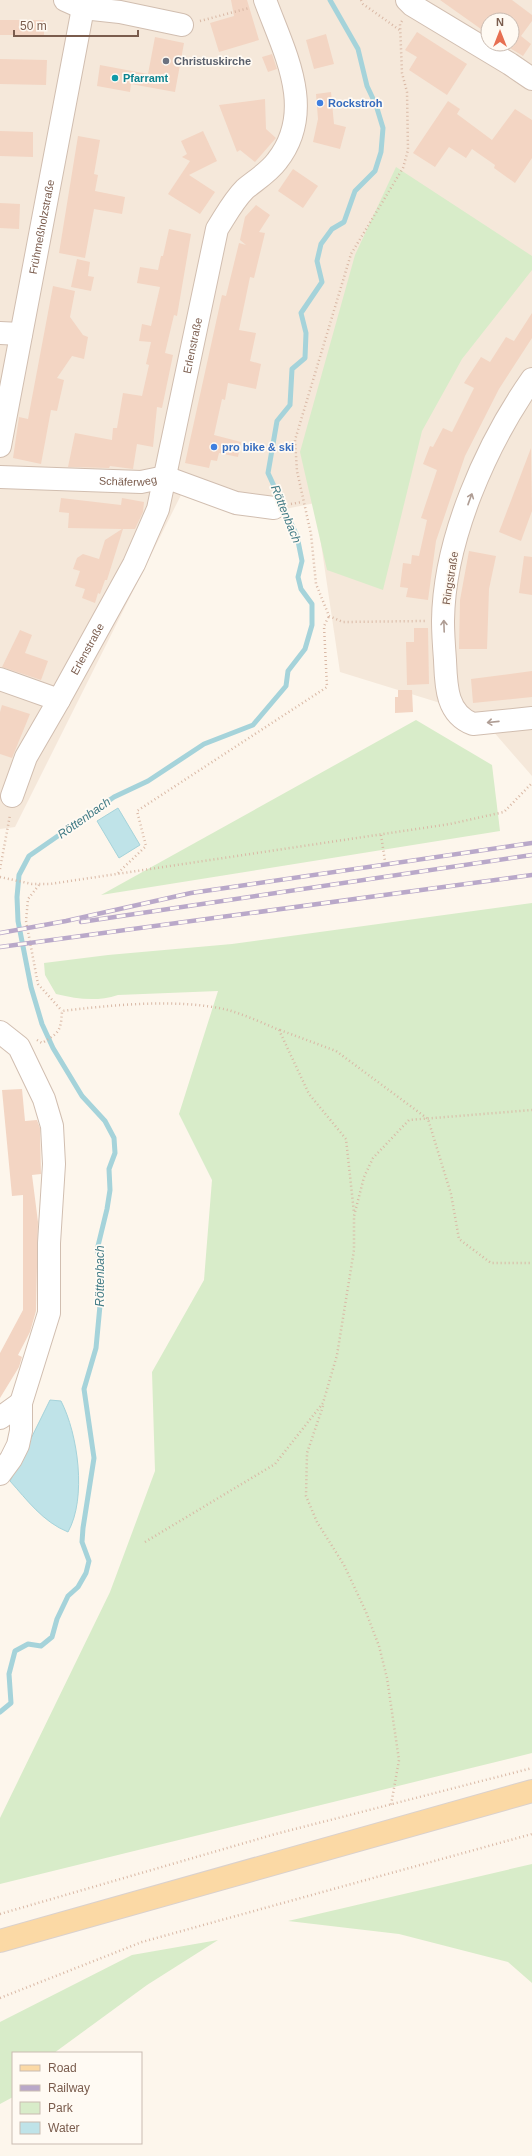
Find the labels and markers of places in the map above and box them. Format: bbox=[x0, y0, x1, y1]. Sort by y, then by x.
place label: Christuskirche bbox=[174, 55, 251, 67]
marker: Christuskirche bbox=[161, 56, 171, 66]
place label: Pfarramt bbox=[123, 72, 169, 84]
marker: Pfarramt bbox=[110, 73, 120, 83]
place label: Rockstroh bbox=[328, 97, 383, 109]
marker: Rockstroh bbox=[315, 98, 325, 108]
place label: pro bike & ski bbox=[222, 441, 294, 453]
marker: pro bike & ski bbox=[209, 442, 219, 452]

